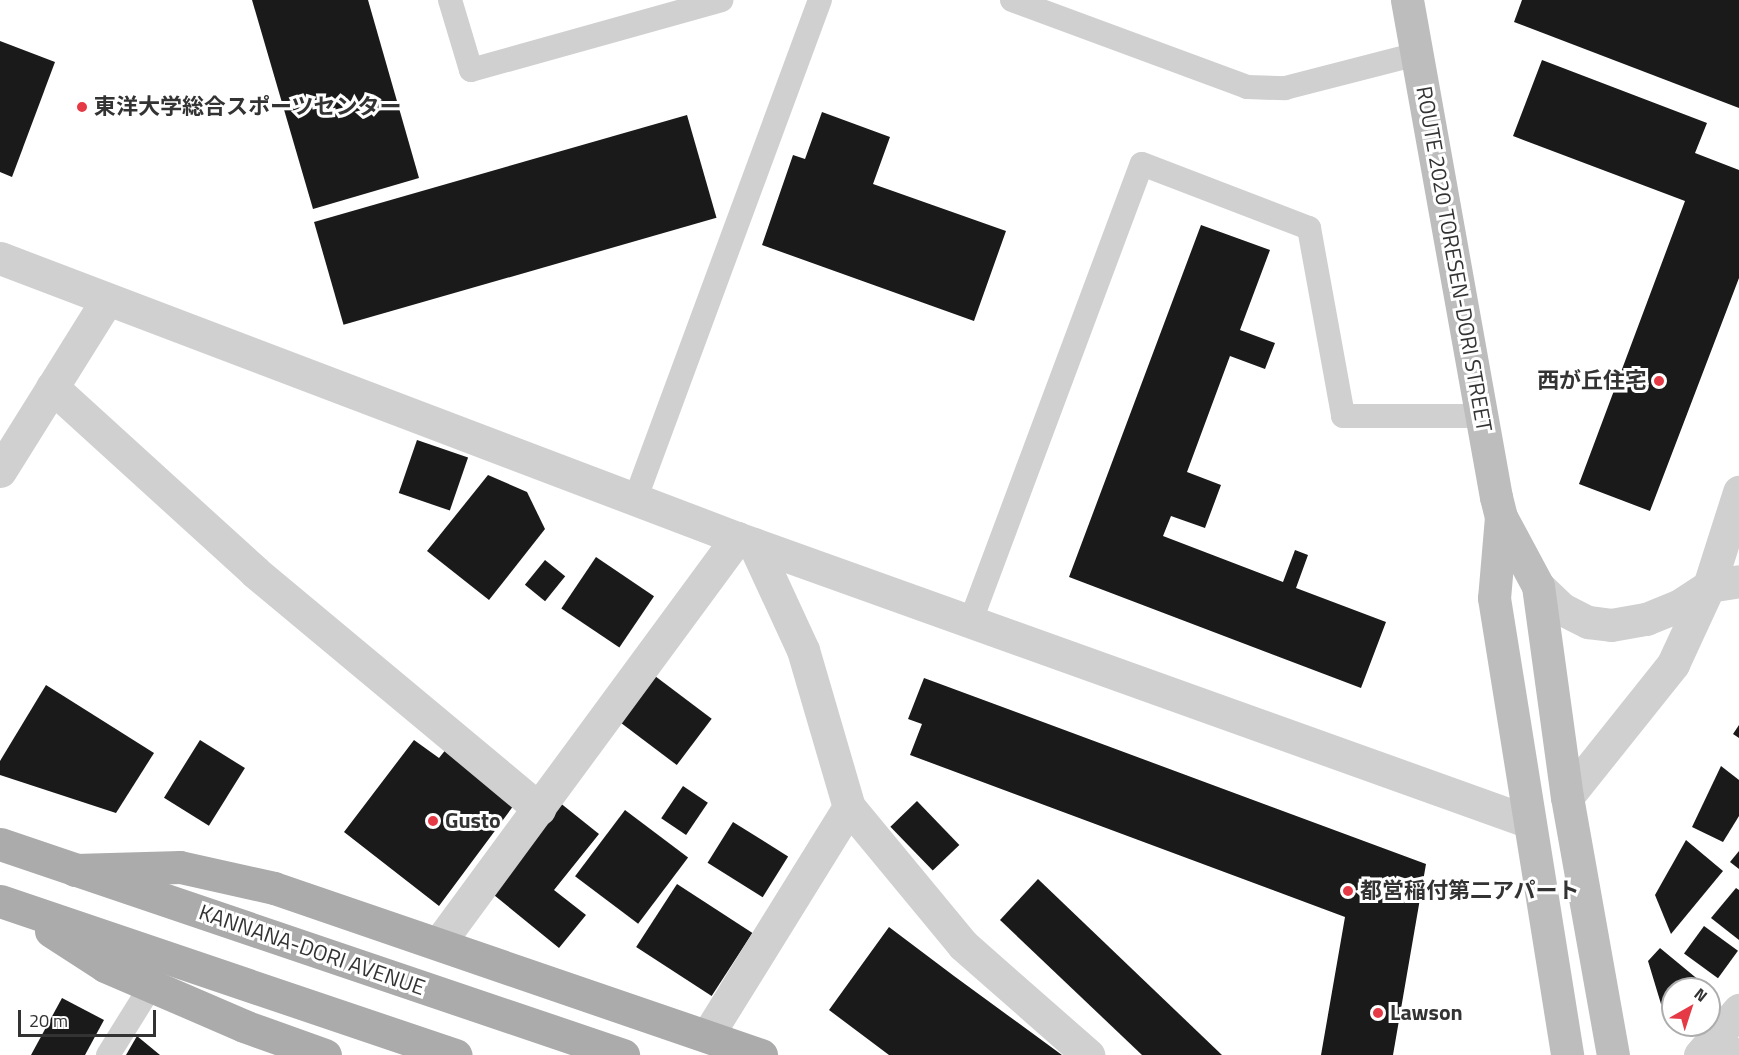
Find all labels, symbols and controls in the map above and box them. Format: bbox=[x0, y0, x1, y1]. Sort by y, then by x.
street label: ROUTE 2020 TORESEN-DORI STREET bbox=[1411, 84, 1497, 434]
place label: 東洋大学総合スポーツセンター bbox=[94, 94, 402, 120]
marker: 東洋大学総合スポーツセンター bbox=[75, 100, 89, 114]
place label: 西が丘住宅 bbox=[1537, 368, 1647, 394]
marker: 西が丘住宅 bbox=[1652, 374, 1666, 388]
place label: Gusto bbox=[445, 808, 501, 834]
marker: Gusto bbox=[426, 814, 440, 828]
place label: 都営稲付第二アパート bbox=[1360, 878, 1580, 904]
marker: 都営稲付第二アパート bbox=[1341, 884, 1355, 898]
street label: KANNANA-DORI AVENUE bbox=[196, 899, 428, 1001]
north arrow bbox=[1661, 977, 1721, 1037]
text: N bbox=[1689, 982, 1713, 1007]
scale bar bbox=[21, 998, 159, 1036]
place label: Lawson bbox=[1390, 1000, 1463, 1026]
marker: Lawson bbox=[1371, 1006, 1385, 1020]
text: 20 m bbox=[29, 1007, 68, 1034]

